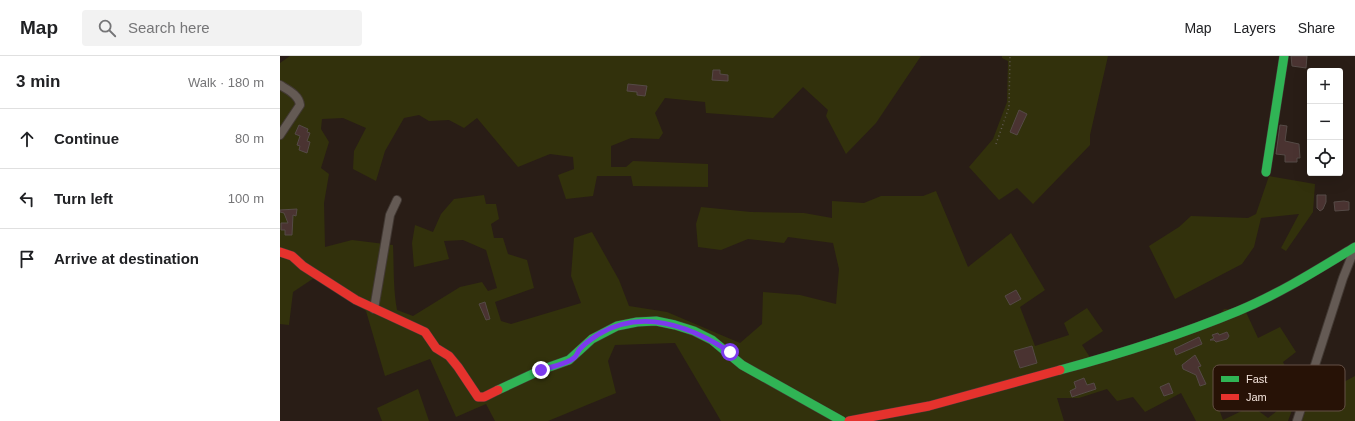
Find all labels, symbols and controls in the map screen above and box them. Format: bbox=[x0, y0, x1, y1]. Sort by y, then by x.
search box bbox=[82, 10, 362, 46]
text: Map bbox=[20, 17, 58, 38]
icon: search bbox=[96, 17, 118, 39]
text: Search here bbox=[128, 19, 210, 36]
text: Map bbox=[1184, 20, 1212, 36]
text: Layers bbox=[1234, 20, 1276, 36]
text: Share bbox=[1298, 20, 1335, 36]
map controls bbox=[1307, 68, 1343, 176]
button: + bbox=[1307, 68, 1343, 104]
text: 3 min bbox=[16, 72, 60, 91]
text: Walk · 180 m bbox=[188, 75, 264, 90]
button: − bbox=[1307, 104, 1343, 140]
icon: ahead bbox=[16, 128, 38, 150]
text: Continue bbox=[54, 130, 119, 147]
text: 80 m bbox=[235, 131, 264, 146]
button: locate bbox=[1307, 140, 1343, 176]
icon: left bbox=[16, 188, 38, 210]
text: Turn left bbox=[54, 190, 113, 207]
text: 100 m bbox=[228, 191, 264, 206]
icon: arrive bbox=[16, 248, 38, 270]
text: Arrive at destination bbox=[54, 250, 199, 267]
route start bbox=[721, 343, 739, 361]
route end bbox=[532, 361, 550, 379]
legend bbox=[1213, 365, 1345, 411]
text: Fast bbox=[1246, 373, 1267, 385]
text: Jam bbox=[1246, 391, 1267, 403]

